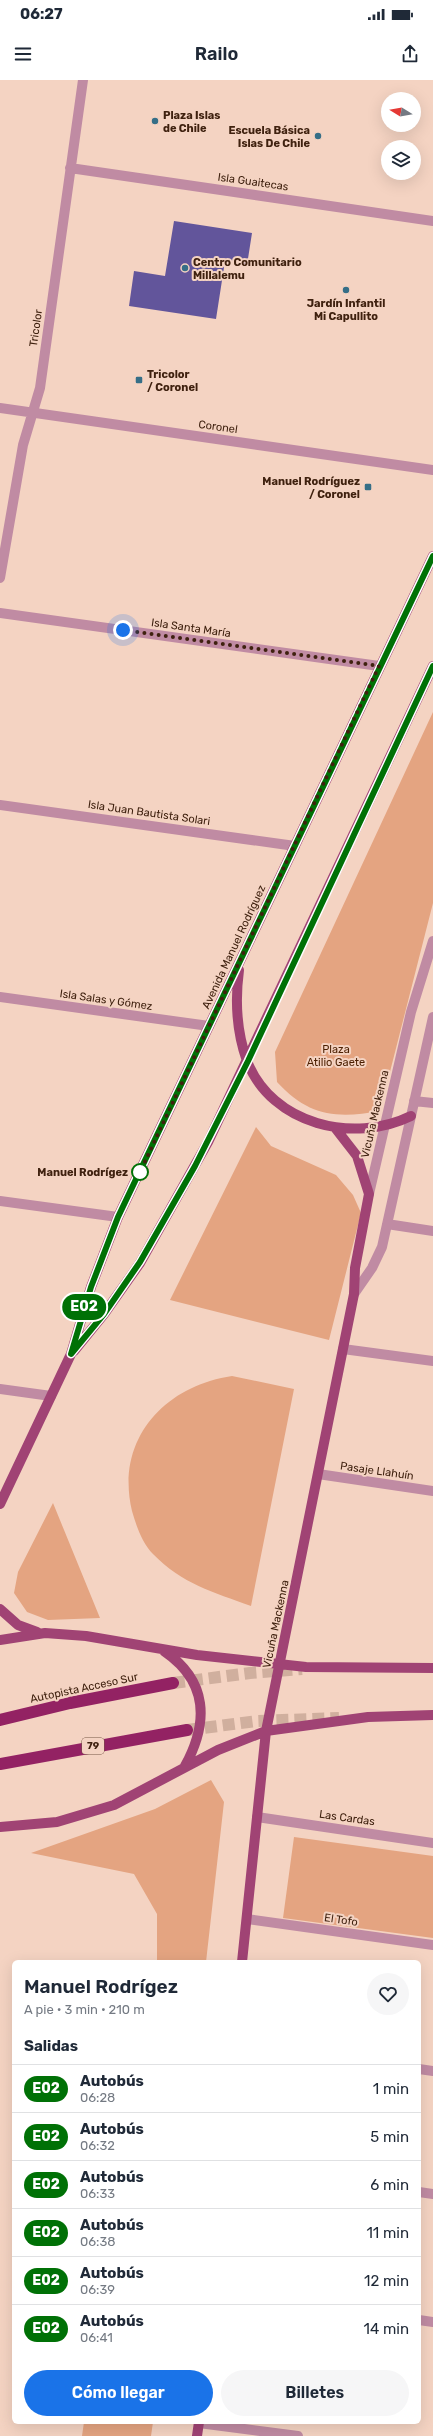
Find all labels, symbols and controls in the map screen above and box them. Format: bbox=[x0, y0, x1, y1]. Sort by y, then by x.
text: 06:27 bbox=[20, 5, 63, 23]
icon: menu bbox=[12, 43, 34, 65]
text: Railo bbox=[195, 43, 238, 65]
icon: share bbox=[399, 43, 421, 65]
north arrow bbox=[381, 92, 421, 132]
map controls bbox=[381, 92, 421, 180]
place label: Plaza Islas de Chile bbox=[163, 109, 220, 135]
marker: Plaza Islas de Chile bbox=[150, 116, 160, 126]
place label: Escuela Básica Islas De Chile bbox=[228, 124, 310, 150]
marker: Escuela Básica Islas De Chile bbox=[313, 131, 323, 141]
button: layers bbox=[381, 140, 421, 180]
street label: Isla Guaitecas bbox=[217, 171, 289, 193]
place label: Centro Comunitario Millalemu bbox=[193, 256, 302, 282]
marker: Centro Comunitario Millalemu bbox=[180, 263, 190, 273]
marker: Jardín Infantil Mi Capullito bbox=[341, 285, 351, 295]
place label: Jardín Infantil Mi Capullito bbox=[307, 297, 385, 323]
street label: Tricolor bbox=[27, 308, 45, 348]
place label: Tricolor / Coronel bbox=[147, 368, 198, 394]
marker: Tricolor / Coronel bbox=[134, 375, 144, 385]
street label: Coronel bbox=[198, 418, 238, 436]
place label: Manuel Rodríguez / Coronel bbox=[262, 475, 360, 501]
marker: Manuel Rodríguez / Coronel bbox=[363, 482, 373, 492]
street label: Isla Santa María bbox=[150, 616, 232, 640]
your location bbox=[113, 620, 133, 640]
street label: Isla Juan Bautista Solari bbox=[87, 798, 211, 828]
street label: Avenida Manuel Rodríguez bbox=[200, 883, 269, 1011]
street label: Isla Salas y Gómez bbox=[59, 987, 154, 1013]
park label: Plaza Atilio Gaete bbox=[307, 1043, 365, 1069]
street label: Vicuña Mackenna bbox=[359, 1069, 391, 1159]
marker: Manuel Rodrígez bbox=[131, 1163, 149, 1181]
place label: Manuel Rodrígez bbox=[37, 1166, 128, 1179]
line badge: E02 bbox=[61, 1294, 107, 1320]
text: E02 bbox=[70, 1298, 98, 1315]
street label: Pasaje Llahuín bbox=[339, 1459, 415, 1483]
street label: Vicuña Mackenna bbox=[260, 1579, 292, 1669]
street label: Autopista Acceso Sur bbox=[29, 1670, 140, 1706]
road number: 79 bbox=[82, 1738, 104, 1754]
street label: Las Cardas bbox=[318, 1808, 376, 1828]
street label: El Tofo bbox=[323, 1911, 359, 1929]
button: heart bbox=[367, 1973, 409, 2015]
text: Manuel Rodrígez bbox=[24, 1975, 178, 1998]
text: A pie · 3 min · 210 m bbox=[24, 2002, 145, 2017]
text: Salidas bbox=[24, 2037, 78, 2055]
text: Autobús bbox=[80, 2072, 144, 2090]
text: E02 bbox=[32, 2080, 60, 2097]
text: 1 min bbox=[373, 2080, 409, 2098]
text: 06:28 bbox=[80, 2090, 115, 2105]
text: Autobús bbox=[80, 2120, 144, 2138]
text: E02 bbox=[32, 2128, 60, 2145]
text: 5 min bbox=[370, 2128, 409, 2146]
text: 06:32 bbox=[80, 2138, 115, 2153]
text: Autobús bbox=[80, 2168, 144, 2186]
text: E02 bbox=[32, 2176, 60, 2193]
text: 6 min bbox=[370, 2176, 409, 2194]
text: 06:33 bbox=[80, 2186, 115, 2201]
text: Autobús bbox=[80, 2216, 144, 2234]
text: E02 bbox=[32, 2224, 60, 2241]
text: 11 min bbox=[366, 2224, 409, 2242]
text: 06:38 bbox=[80, 2234, 116, 2249]
text: Autobús bbox=[80, 2264, 144, 2282]
text: E02 bbox=[32, 2272, 60, 2289]
text: 12 min bbox=[364, 2272, 409, 2290]
text: 06:39 bbox=[80, 2282, 115, 2297]
text: Autobús bbox=[80, 2312, 144, 2330]
text: E02 bbox=[32, 2320, 60, 2337]
text: 14 min bbox=[364, 2320, 409, 2338]
text: 06:41 bbox=[80, 2330, 113, 2345]
button: Cómo llegar bbox=[24, 2370, 213, 2416]
button: Billetes bbox=[221, 2370, 409, 2416]

